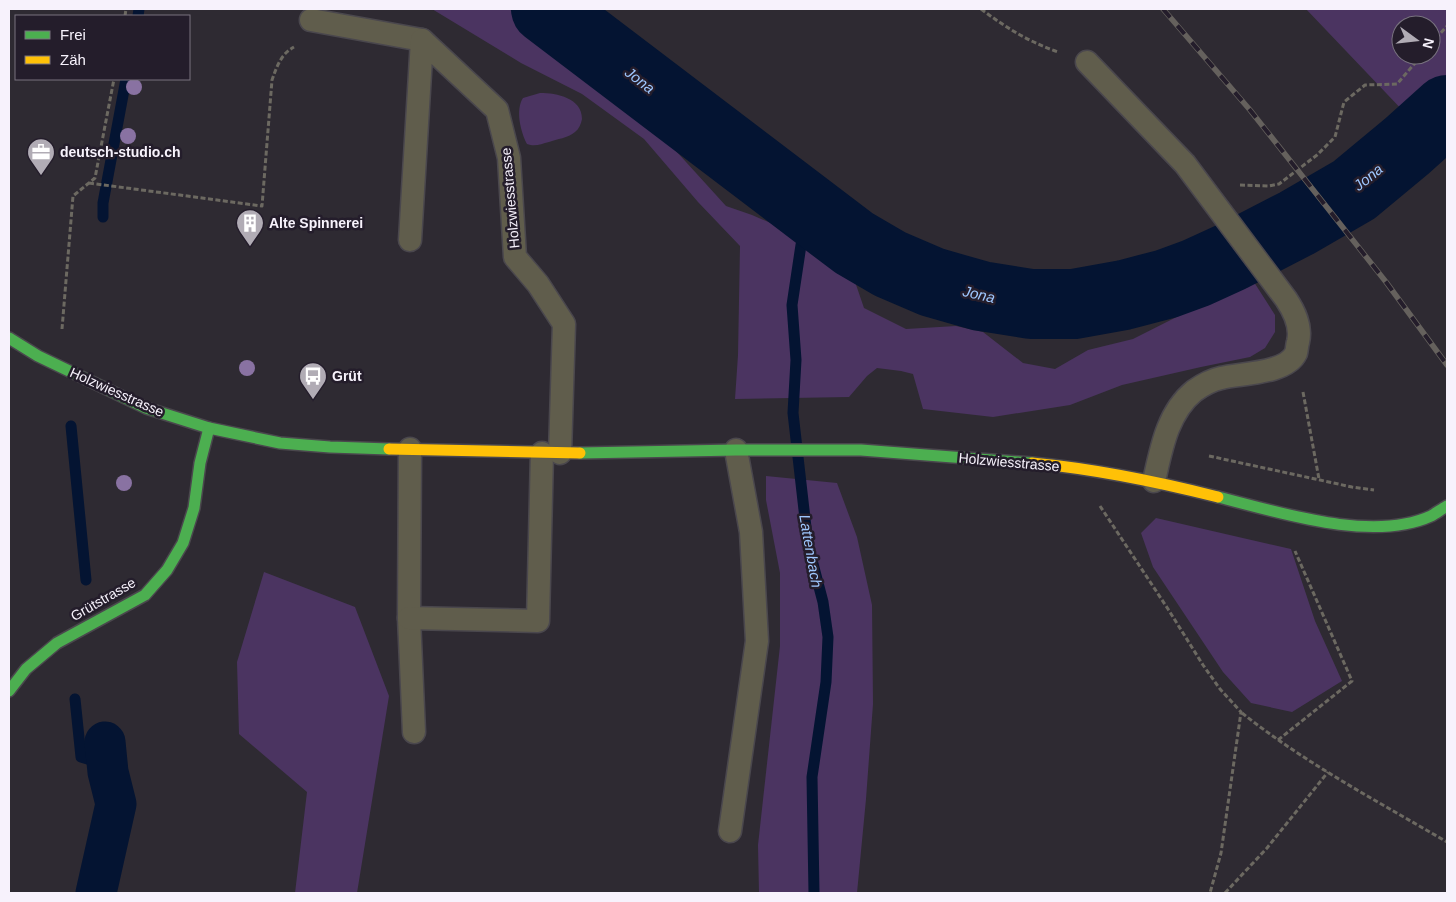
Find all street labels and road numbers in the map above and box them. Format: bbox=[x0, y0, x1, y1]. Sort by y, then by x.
street label: Holzwiesstrasse bbox=[498, 147, 522, 249]
street label: Holzwiesstrasse bbox=[68, 364, 167, 420]
street label: Holzwiesstrasse bbox=[958, 450, 1060, 474]
street label: Grütstrasse bbox=[68, 574, 139, 624]

